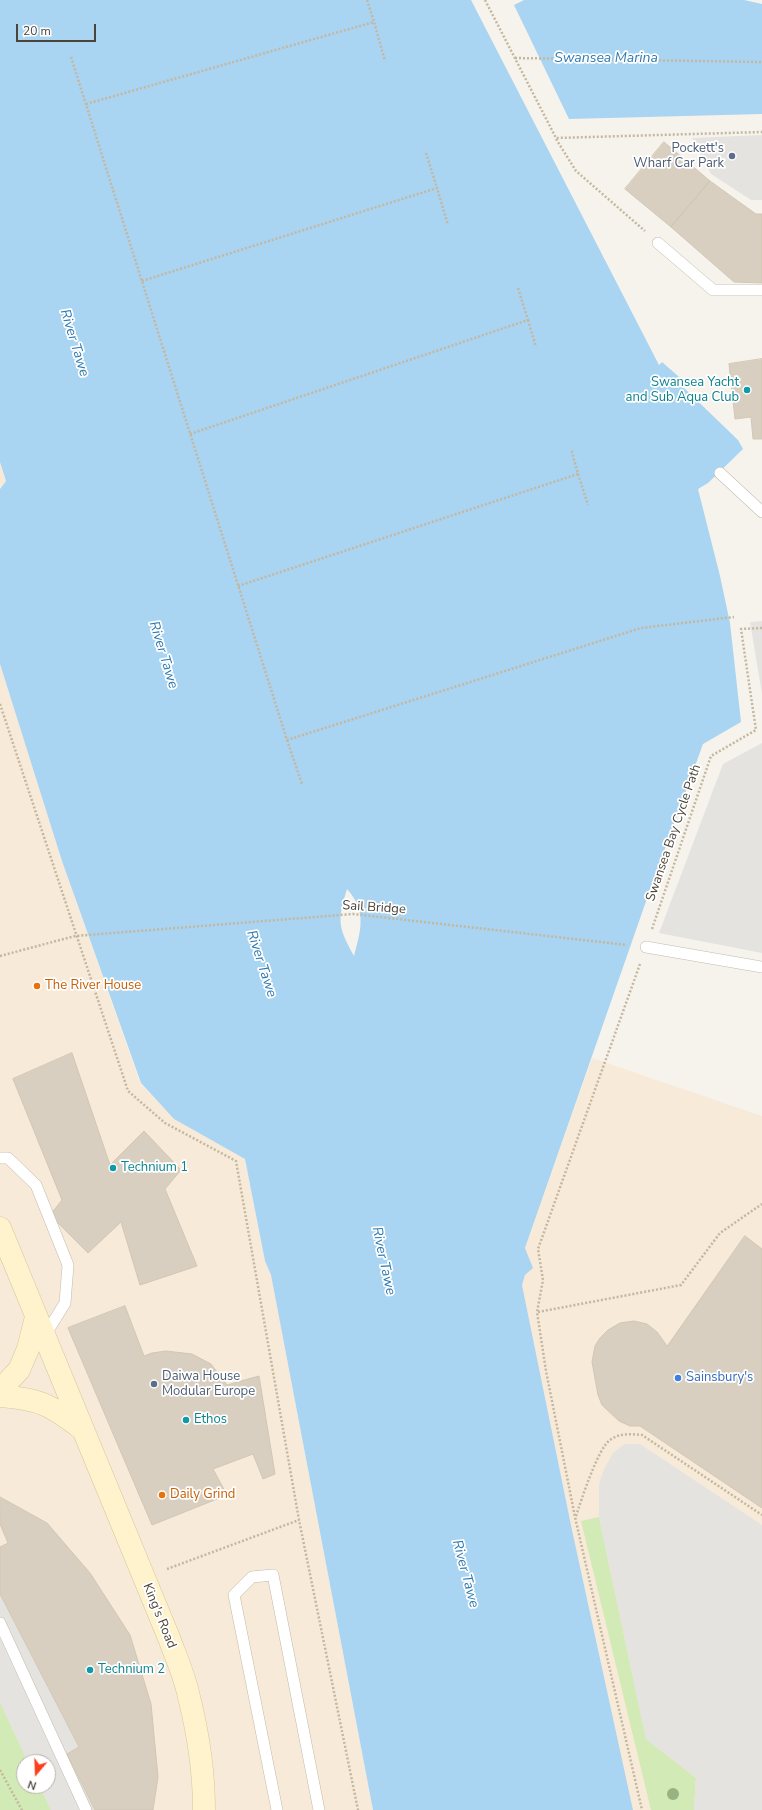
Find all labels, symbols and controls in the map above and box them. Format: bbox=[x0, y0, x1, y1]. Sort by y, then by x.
scale bar bbox=[18, 16, 98, 42]
text: 20 m bbox=[23, 23, 51, 39]
water label: Swansea Marina bbox=[554, 51, 658, 67]
place label: Pockett's Wharf Car Park bbox=[633, 141, 724, 172]
marker: Pockett's Wharf Car Park bbox=[727, 151, 737, 161]
water label: River Tawe bbox=[56, 307, 92, 379]
place label: Swansea Yacht and Sub Aqua Club bbox=[626, 375, 739, 406]
marker: Swansea Yacht and Sub Aqua Club bbox=[742, 385, 752, 395]
water label: River Tawe bbox=[145, 619, 181, 691]
street label: Swansea Bay Cycle Path bbox=[643, 762, 705, 904]
street label: Sail Bridge bbox=[342, 898, 406, 918]
water label: River Tawe bbox=[242, 928, 280, 1000]
place label: The River House bbox=[45, 978, 141, 994]
marker: The River House bbox=[32, 981, 42, 991]
place label: Technium 1 bbox=[121, 1160, 188, 1176]
marker: Technium 1 bbox=[108, 1163, 118, 1173]
water label: River Tawe bbox=[368, 1225, 398, 1297]
place label: Daiwa House Modular Europe bbox=[162, 1369, 255, 1400]
place label: Sainsbury's bbox=[686, 1370, 753, 1386]
marker: Sainsbury's bbox=[673, 1373, 683, 1383]
marker: Daiwa House Modular Europe bbox=[149, 1379, 159, 1389]
place label: Ethos bbox=[194, 1412, 227, 1428]
marker: Ethos bbox=[181, 1415, 191, 1425]
place label: Daily Grind bbox=[170, 1487, 235, 1503]
marker: Daily Grind bbox=[157, 1490, 167, 1500]
water label: River Tawe bbox=[448, 1538, 482, 1610]
street label: King's Road bbox=[139, 1581, 179, 1651]
place label: Technium 2 bbox=[98, 1662, 165, 1678]
marker: Technium 2 bbox=[85, 1665, 95, 1675]
north arrow bbox=[16, 1754, 56, 1794]
text: N bbox=[26, 1776, 39, 1793]

